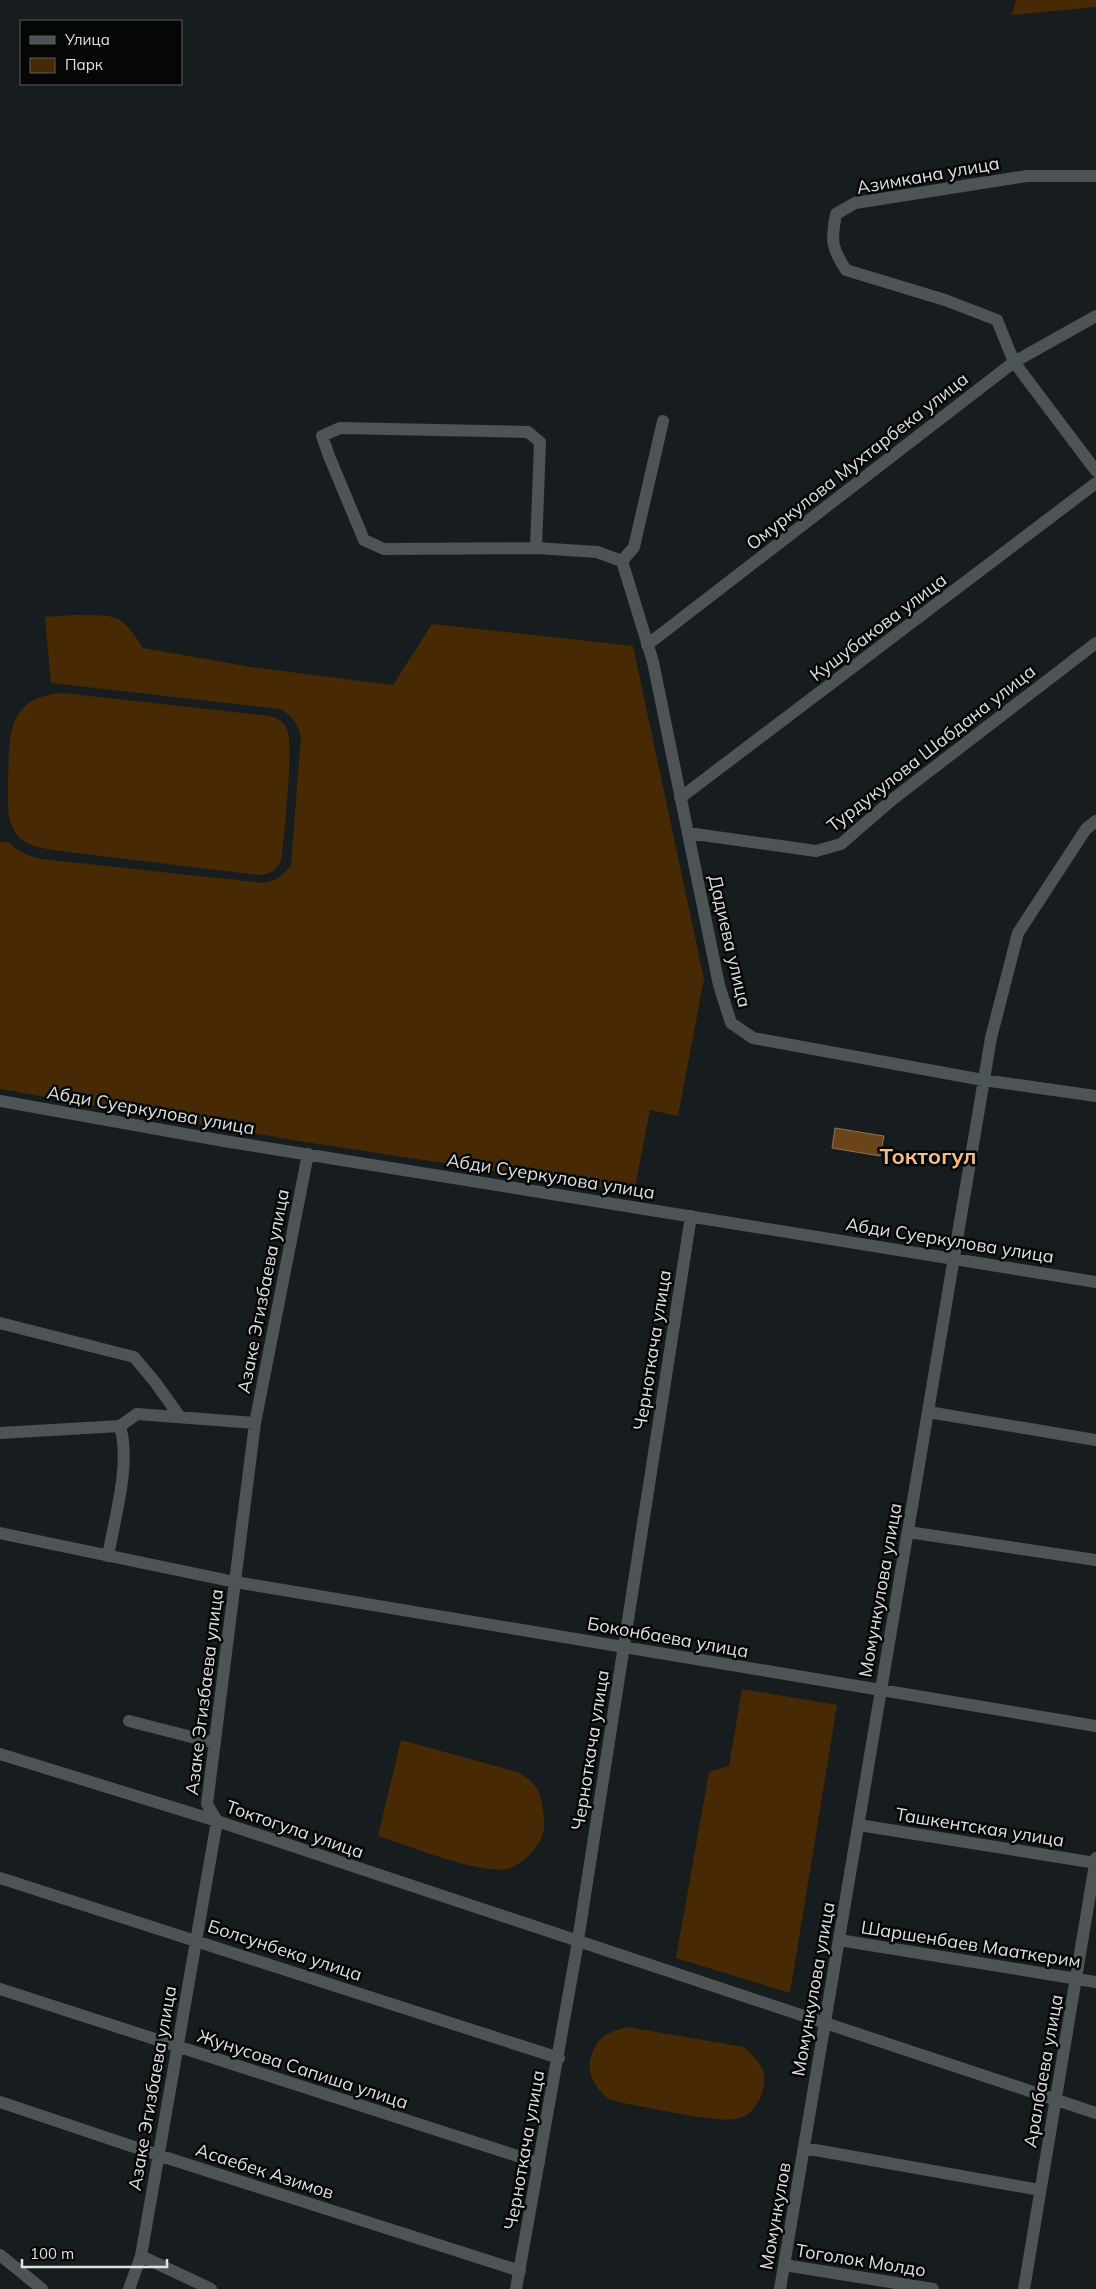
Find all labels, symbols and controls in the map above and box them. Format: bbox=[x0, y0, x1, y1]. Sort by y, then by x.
legend bbox=[20, 20, 182, 85]
text: Улица bbox=[64, 30, 110, 49]
text: Парк bbox=[65, 55, 104, 74]
street label: Азимкана улица bbox=[855, 151, 1001, 199]
street label: Омуркулова Мухтарбека улица bbox=[741, 367, 973, 555]
street label: Кушубакова улица bbox=[805, 568, 951, 686]
street label: Турдукулова Шабдана улица bbox=[822, 659, 1040, 837]
street label: Дадиева улица bbox=[704, 873, 756, 1009]
street label: Абди Суеркулова улица bbox=[45, 1080, 257, 1140]
district label: Токтогул bbox=[880, 1142, 976, 1170]
street label: Абди Суеркулова улица bbox=[445, 1148, 657, 1204]
street label: Азаке Эгизбаева улица bbox=[232, 1187, 294, 1395]
street label: Абди Суеркулова улица bbox=[844, 1212, 1056, 1268]
street label: Черноткача улица bbox=[628, 1268, 676, 1432]
street label: Момункулова улица bbox=[853, 1501, 907, 1679]
street label: Азаке Эгизбаева улица bbox=[180, 1588, 228, 1796]
street label: Боконбаева улица bbox=[586, 1612, 750, 1662]
street label: Черноткача улица bbox=[566, 1668, 614, 1832]
street label: Токтогула улица bbox=[223, 1795, 367, 1863]
street label: Ташкентская улица bbox=[894, 1802, 1066, 1852]
street label: Момункулова улица bbox=[786, 1900, 840, 2078]
street label: Болсунбека улица bbox=[205, 1914, 365, 1986]
street label: Шаршенбаев Мааткерим bbox=[860, 1915, 1082, 1973]
street label: Азаке Эгизбаева улица bbox=[123, 1984, 181, 2192]
street label: Аралбаева улица bbox=[1018, 1993, 1068, 2149]
street label: Жунусова Сапиша улица bbox=[195, 2024, 411, 2114]
street label: Черноткача улица bbox=[499, 2068, 549, 2232]
street label: Асаебек Азимов bbox=[193, 2138, 337, 2204]
street label: Момункулов bbox=[754, 2161, 796, 2271]
scale bar bbox=[22, 2236, 168, 2268]
street label: Тоголок Молдо bbox=[794, 2238, 928, 2282]
text: 100 m bbox=[30, 2244, 74, 2263]

